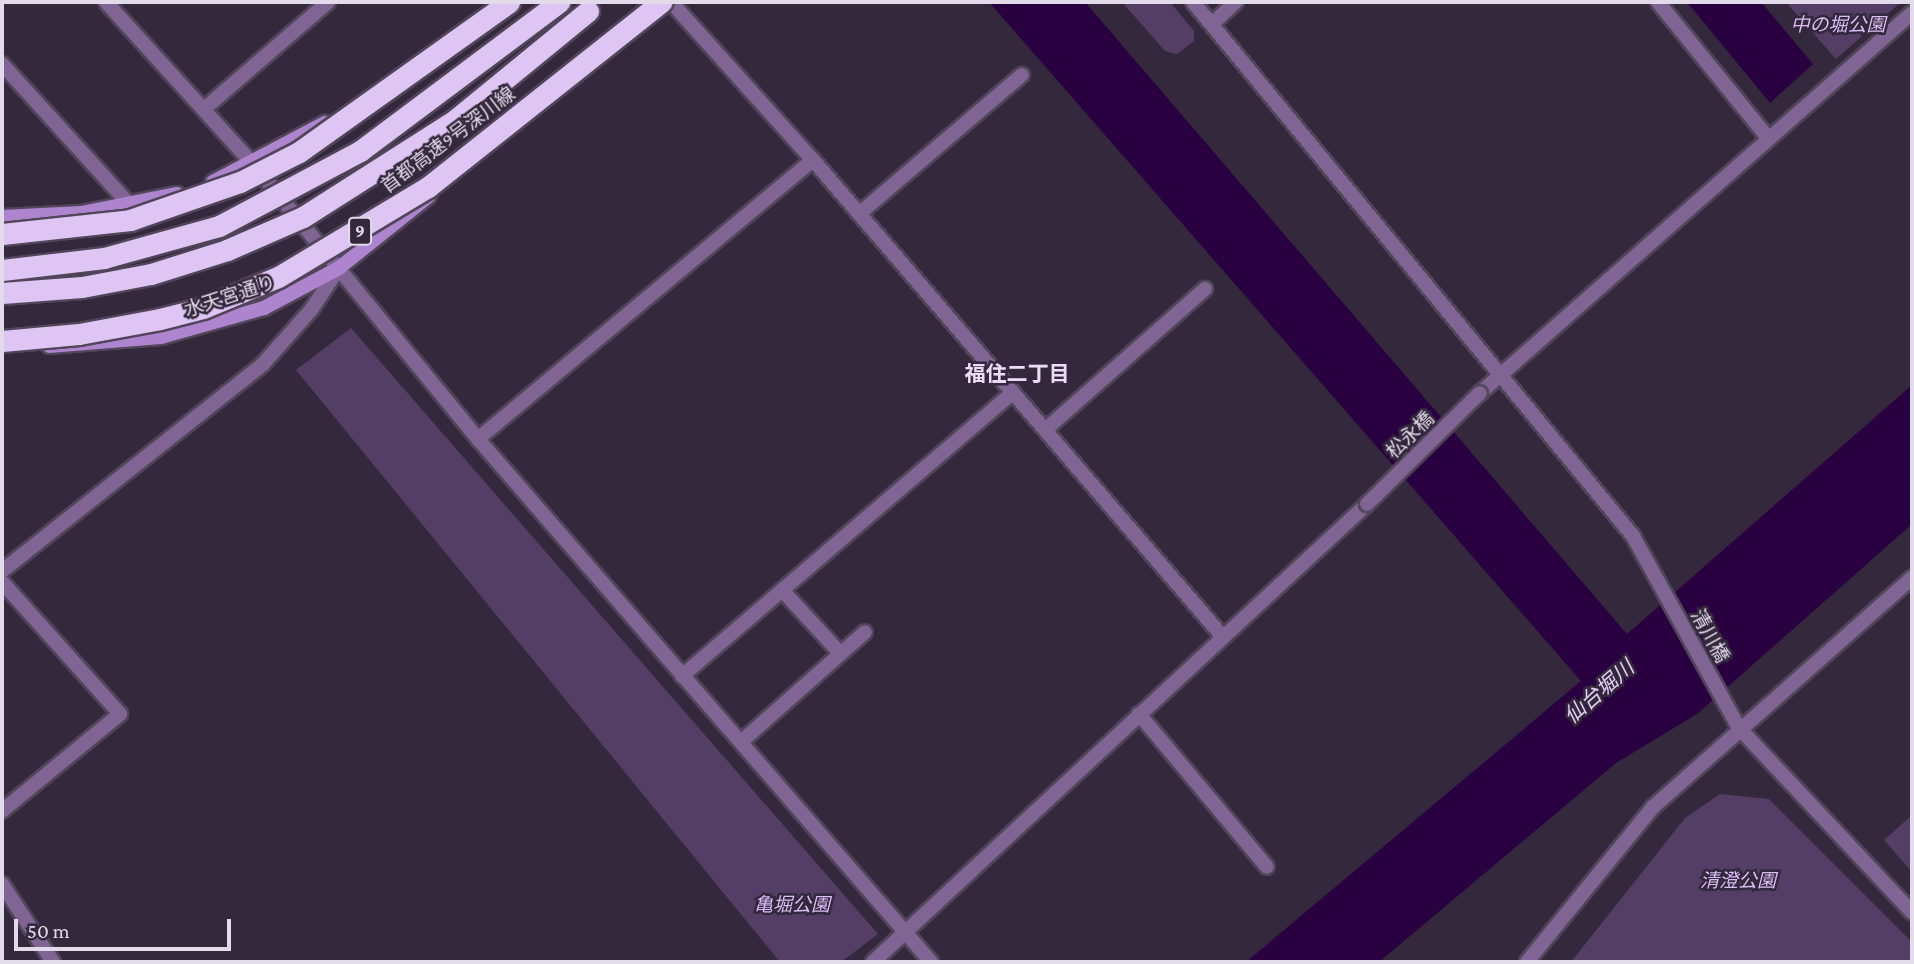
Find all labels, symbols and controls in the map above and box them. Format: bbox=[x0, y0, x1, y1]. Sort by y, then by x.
park label: 中の堀公園 bbox=[1791, 14, 1885, 36]
street label: 首都高速9号深川線 bbox=[377, 82, 519, 198]
road number: 9 bbox=[348, 216, 372, 246]
street label: 水天宮通り bbox=[181, 270, 279, 322]
district label: 福住二丁目 bbox=[965, 361, 1069, 387]
street label: 松永橋 bbox=[1382, 407, 1438, 463]
street label: 清川橋 bbox=[1686, 606, 1734, 666]
water label: 仙台堀川 bbox=[1559, 655, 1639, 729]
park label: 清澄公園 bbox=[1700, 870, 1776, 892]
park label: 亀堀公園 bbox=[754, 894, 830, 916]
scale bar bbox=[18, 904, 234, 948]
text: 50 m bbox=[27, 919, 70, 943]

